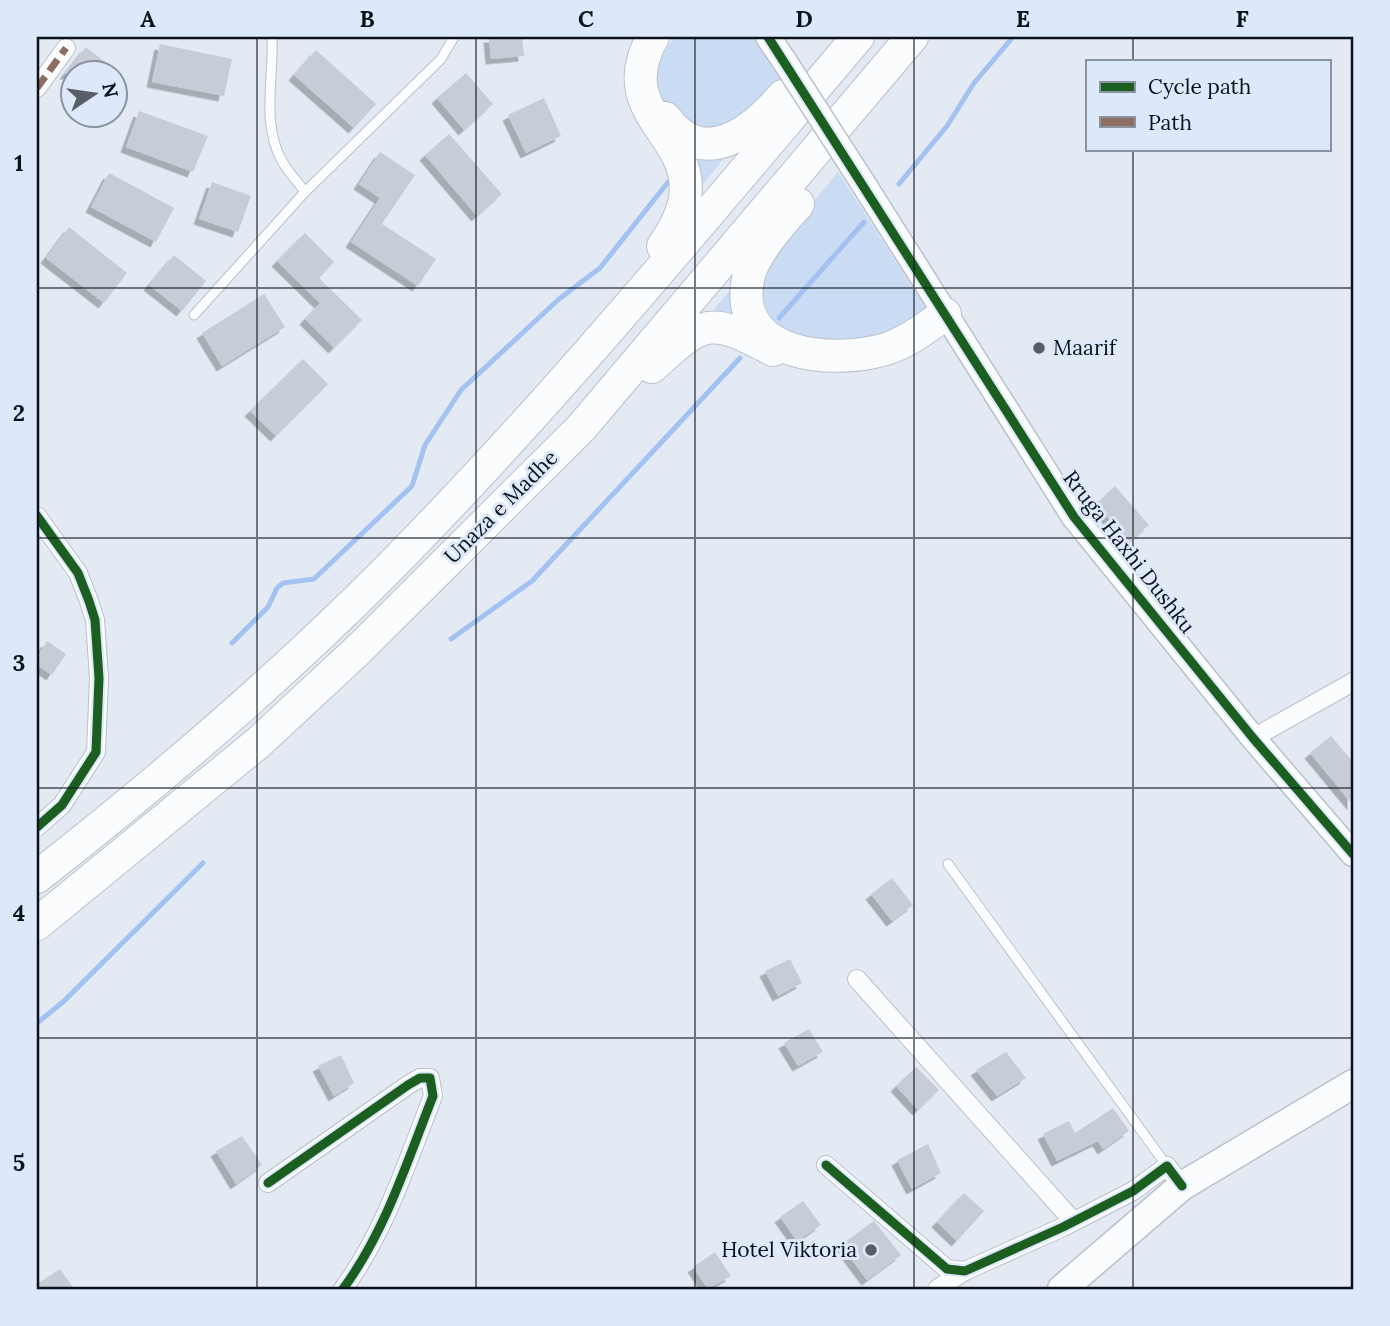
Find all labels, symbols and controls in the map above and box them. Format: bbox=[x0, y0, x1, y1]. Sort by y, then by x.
text: A bbox=[140, 4, 156, 33]
text: B bbox=[359, 4, 375, 33]
text: C bbox=[578, 4, 594, 33]
text: D bbox=[795, 4, 813, 33]
text: E bbox=[1016, 4, 1030, 33]
text: F bbox=[1235, 4, 1249, 33]
north arrow bbox=[60, 60, 130, 130]
legend bbox=[1086, 60, 1330, 150]
text: Cycle path bbox=[1148, 73, 1251, 100]
text: N bbox=[97, 80, 124, 100]
text: Path bbox=[1148, 109, 1192, 136]
text: 1 bbox=[14, 148, 24, 177]
place label: Maarif bbox=[1053, 334, 1118, 361]
marker: Maarif bbox=[1031, 340, 1047, 356]
text: 2 bbox=[13, 398, 25, 427]
street label: Unaza e Madhe bbox=[438, 444, 563, 569]
street label: Rruga Haxhi Dushku bbox=[1057, 465, 1201, 639]
text: 3 bbox=[13, 648, 25, 677]
text: 4 bbox=[13, 898, 25, 927]
text: 5 bbox=[13, 1148, 25, 1177]
place label: Hotel Viktoria bbox=[721, 1236, 857, 1263]
marker: Hotel Viktoria bbox=[863, 1242, 879, 1258]

